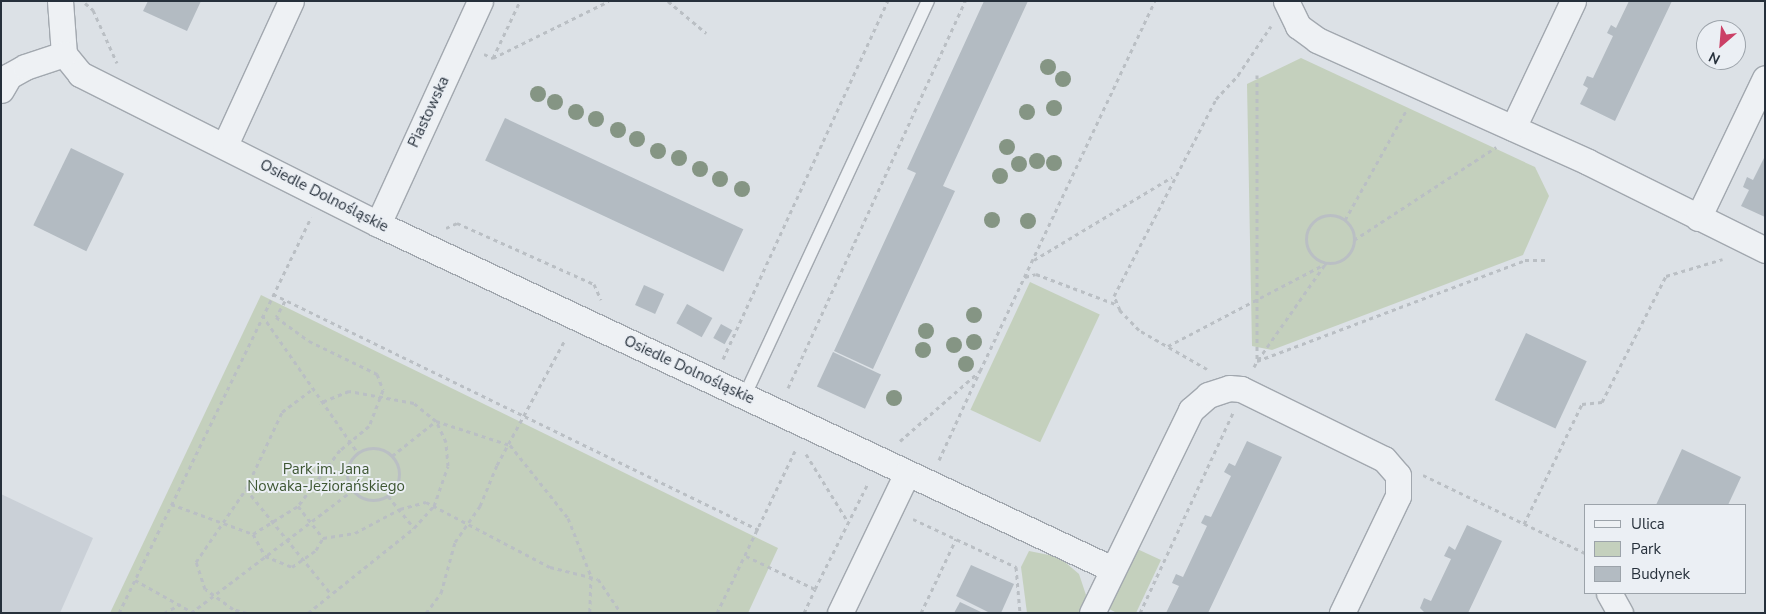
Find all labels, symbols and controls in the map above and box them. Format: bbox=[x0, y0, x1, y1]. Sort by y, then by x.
north arrow bbox=[1696, 20, 1746, 70]
text: N bbox=[1705, 47, 1723, 69]
street label: Piastowska bbox=[405, 74, 453, 150]
street label: Osiedle Dolnośląskie bbox=[257, 156, 391, 236]
street label: Osiedle Dolnośląskie bbox=[621, 332, 757, 408]
park label: Park im. Jana Nowaka-Jeziorańskiego bbox=[247, 460, 405, 495]
legend bbox=[1584, 504, 1746, 594]
text: Ulica bbox=[1631, 514, 1665, 534]
text: Park bbox=[1631, 539, 1661, 559]
text: Budynek bbox=[1631, 564, 1690, 584]

